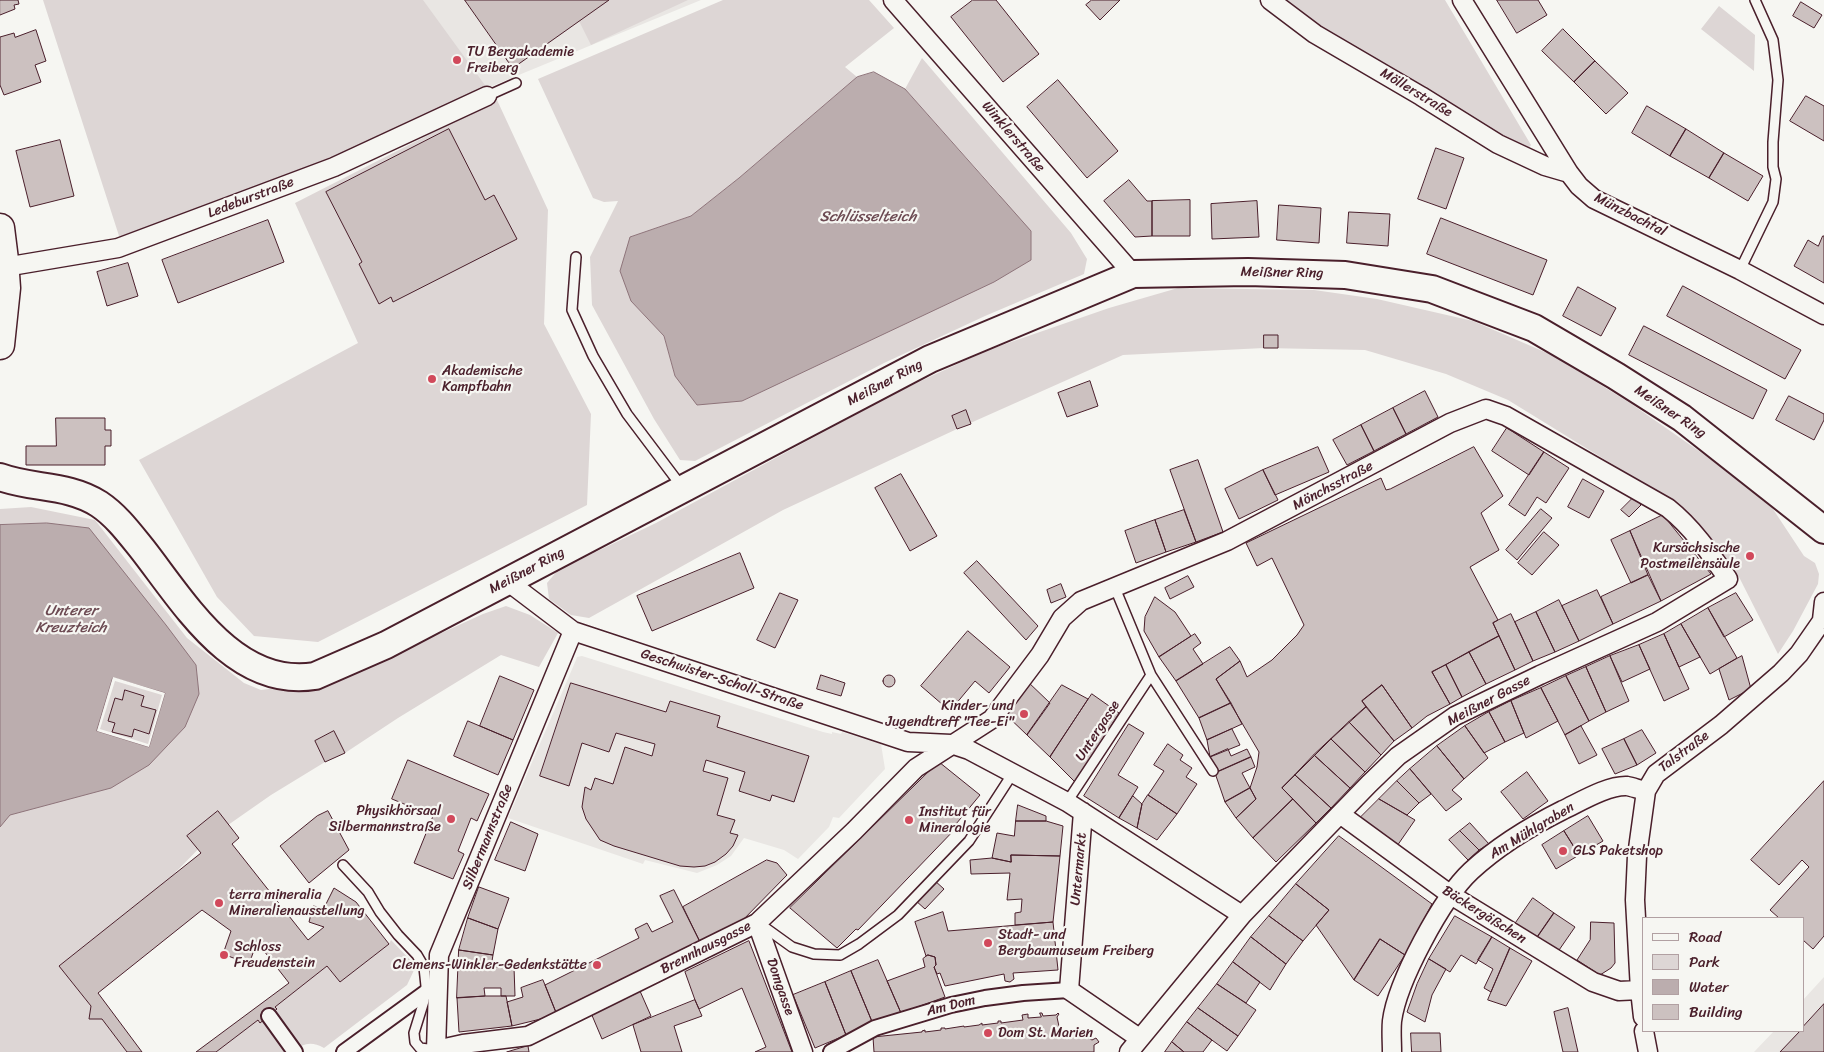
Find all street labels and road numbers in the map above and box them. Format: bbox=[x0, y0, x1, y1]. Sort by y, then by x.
street label: Möllerstraße bbox=[1377, 65, 1455, 121]
street label: Winklerstraße bbox=[978, 98, 1048, 176]
street label: Ledeburstraße bbox=[205, 174, 297, 222]
street label: Münzbachtal bbox=[1591, 190, 1669, 240]
street label: Meißner Ring bbox=[1240, 264, 1324, 282]
street label: Meißner Ring bbox=[845, 356, 925, 410]
street label: Meißner Ring bbox=[1631, 382, 1709, 442]
street label: Mönchsstraße bbox=[1290, 458, 1376, 514]
street label: Meißner Ring bbox=[487, 544, 567, 598]
street label: Geschwister-Scholl-Straße bbox=[639, 646, 805, 714]
street label: Meißner Gasse bbox=[1445, 672, 1533, 730]
street label: Untergasse bbox=[1072, 698, 1124, 764]
street label: Talstraße bbox=[1655, 728, 1713, 776]
street label: Silbermannstraße bbox=[459, 782, 517, 892]
street label: Am Mühlgraben bbox=[1487, 799, 1577, 863]
street label: Untermarkt bbox=[1067, 832, 1091, 906]
street label: Bäckergäßchen bbox=[1439, 882, 1529, 948]
street label: Brennhausgasse bbox=[658, 918, 754, 978]
street label: Domgasse bbox=[762, 956, 798, 1018]
street label: Am Dom bbox=[925, 992, 977, 1020]

